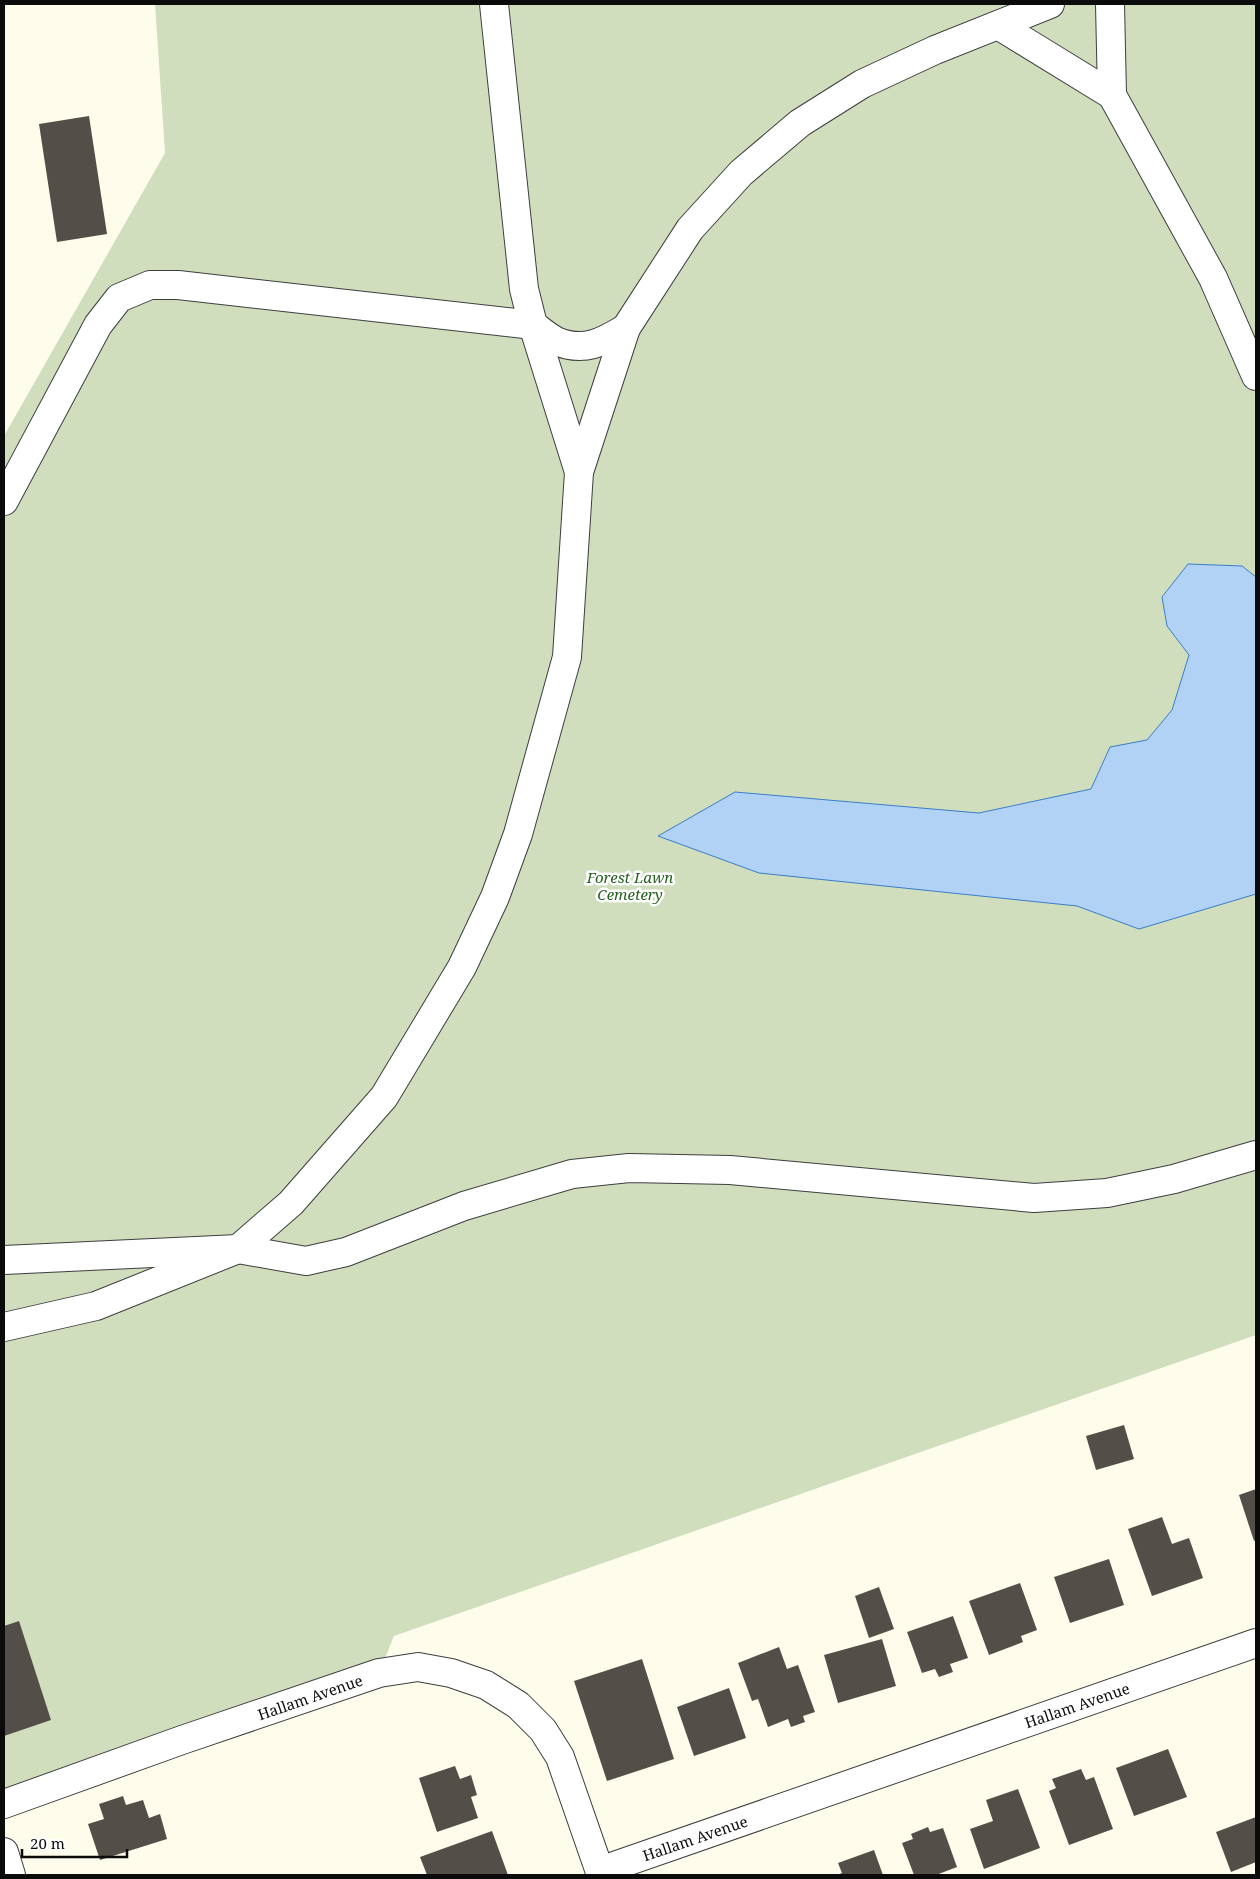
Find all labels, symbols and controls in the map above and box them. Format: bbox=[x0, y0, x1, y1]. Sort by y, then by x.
park label: Forest Lawn Cemetery bbox=[586, 867, 673, 904]
street label: Hallam Avenue bbox=[255, 1670, 365, 1724]
street label: Hallam Avenue bbox=[1022, 1678, 1132, 1732]
street label: Hallam Avenue bbox=[640, 1811, 750, 1865]
scale bar bbox=[22, 1826, 128, 1858]
text: 20 m bbox=[30, 1833, 65, 1853]

